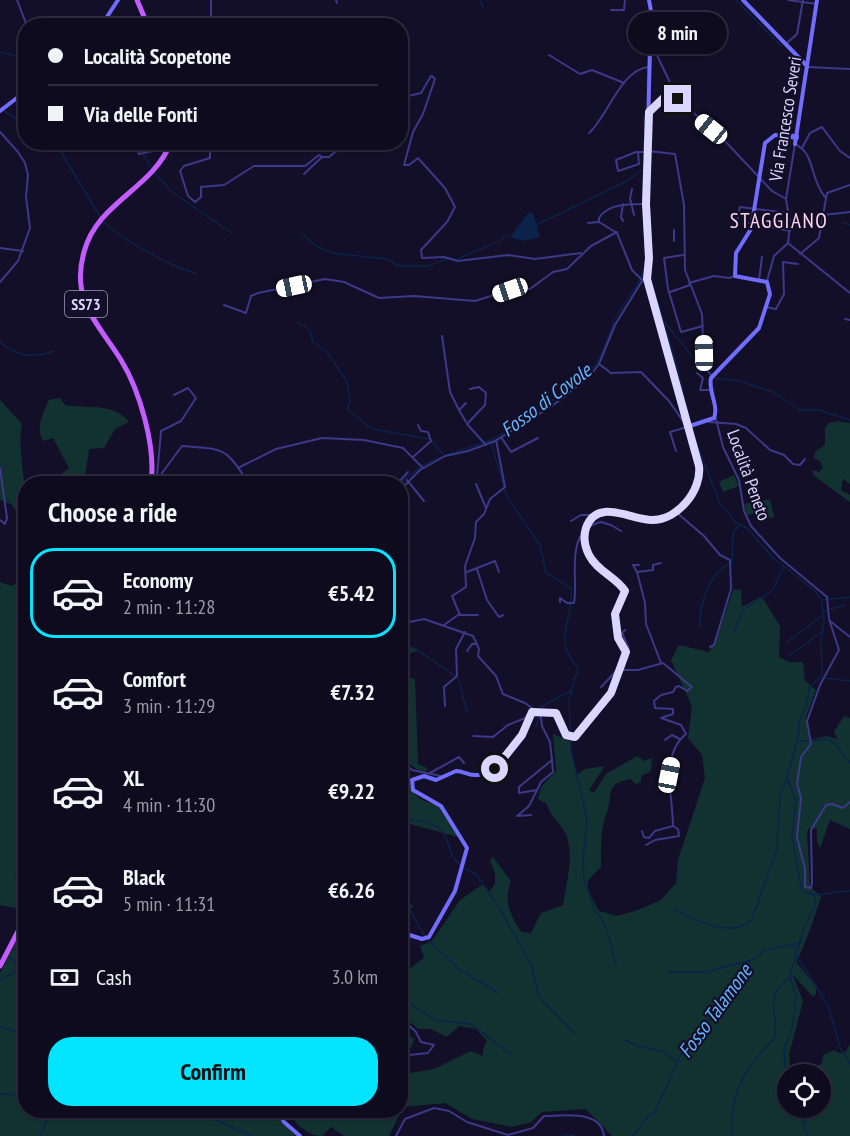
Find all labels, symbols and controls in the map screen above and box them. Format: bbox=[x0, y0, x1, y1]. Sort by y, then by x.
callout: 8 min bbox=[628, 12, 728, 54]
text: 8 min bbox=[657, 20, 698, 46]
text: Località Scopetone bbox=[84, 42, 231, 70]
street label: Via Francesco Severi bbox=[764, 55, 806, 184]
route end bbox=[664, 85, 691, 112]
text: Via delle Fonti bbox=[84, 100, 198, 128]
car bbox=[691, 111, 731, 147]
district label: STAGGIANO bbox=[730, 207, 828, 234]
car bbox=[275, 273, 313, 299]
car bbox=[490, 276, 530, 304]
road number: SS73 bbox=[65, 291, 107, 317]
car bbox=[695, 335, 713, 371]
water label: Fosso di Covole bbox=[495, 356, 598, 443]
street label: Località Peneto bbox=[722, 426, 776, 524]
text: Choose a ride bbox=[48, 495, 177, 529]
icon: car bbox=[51, 566, 105, 620]
text: Economy bbox=[123, 566, 193, 594]
text: €5.42 bbox=[328, 579, 375, 607]
text: 2 min · 11:28 bbox=[123, 594, 215, 620]
icon: car bbox=[51, 665, 105, 719]
text: Comfort bbox=[123, 665, 186, 693]
text: €7.32 bbox=[330, 678, 375, 706]
text: 3 min · 11:29 bbox=[123, 693, 215, 719]
route start bbox=[481, 755, 508, 782]
car bbox=[657, 756, 681, 794]
icon: car bbox=[51, 764, 105, 818]
text: XL bbox=[123, 764, 144, 792]
text: €9.22 bbox=[328, 777, 375, 805]
text: 4 min · 11:30 bbox=[123, 792, 215, 818]
icon: car bbox=[51, 863, 105, 917]
text: Black bbox=[123, 863, 165, 891]
text: €6.26 bbox=[328, 876, 375, 904]
text: 5 min · 11:31 bbox=[123, 891, 215, 917]
water label: Fosso Talamone bbox=[672, 958, 759, 1063]
icon: cash bbox=[48, 961, 81, 994]
text: Cash bbox=[96, 963, 132, 991]
text: 3.0 km bbox=[331, 964, 378, 990]
button: Confirm bbox=[48, 1037, 378, 1106]
map controls bbox=[777, 1064, 831, 1118]
button: locate bbox=[777, 1064, 831, 1118]

